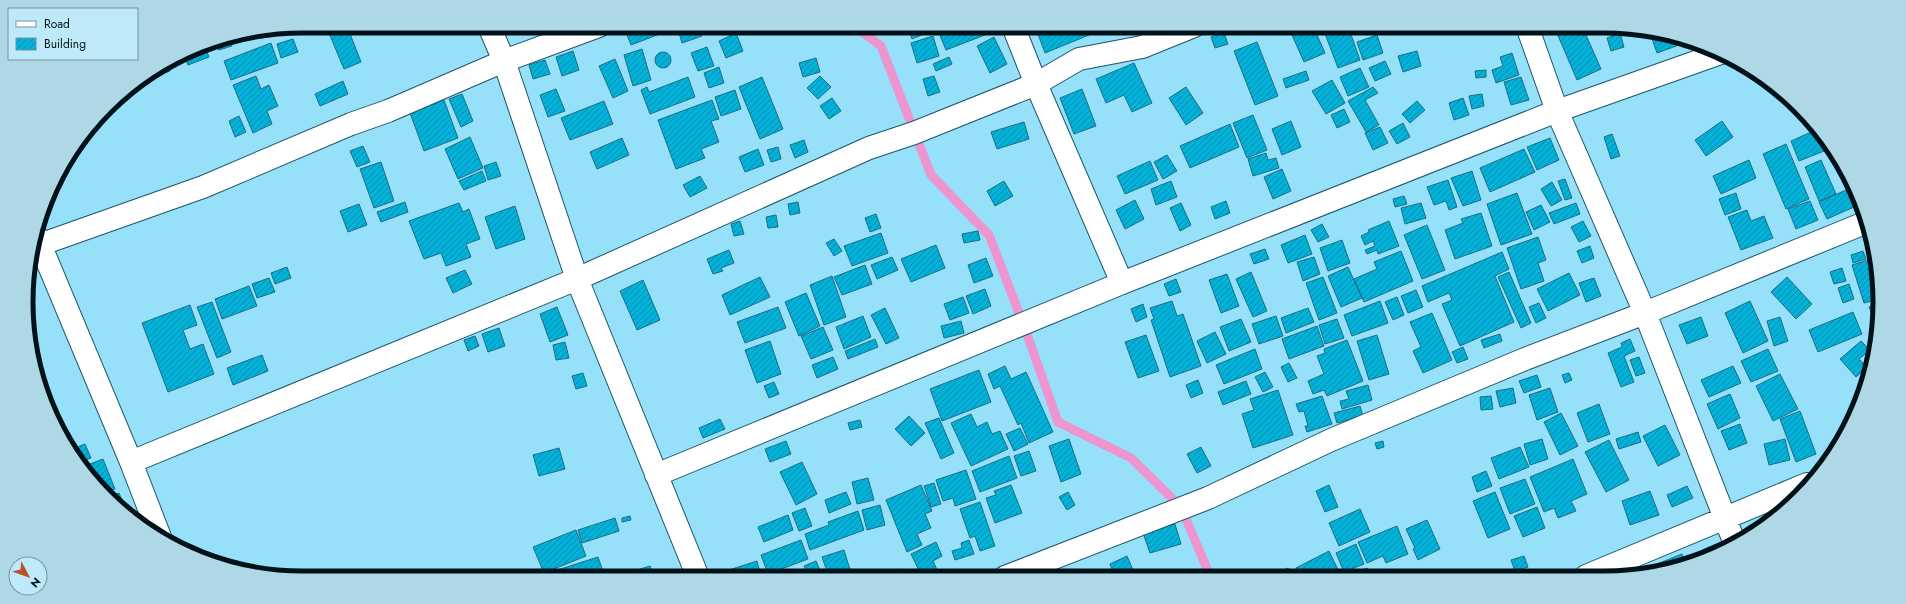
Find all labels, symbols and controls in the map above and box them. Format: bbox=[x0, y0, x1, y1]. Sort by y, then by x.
legend bbox=[8, 8, 138, 60]
text: Road bbox=[44, 15, 70, 33]
text: Building bbox=[44, 35, 86, 53]
north arrow bbox=[8, 556, 48, 596]
text: N bbox=[27, 574, 44, 591]

